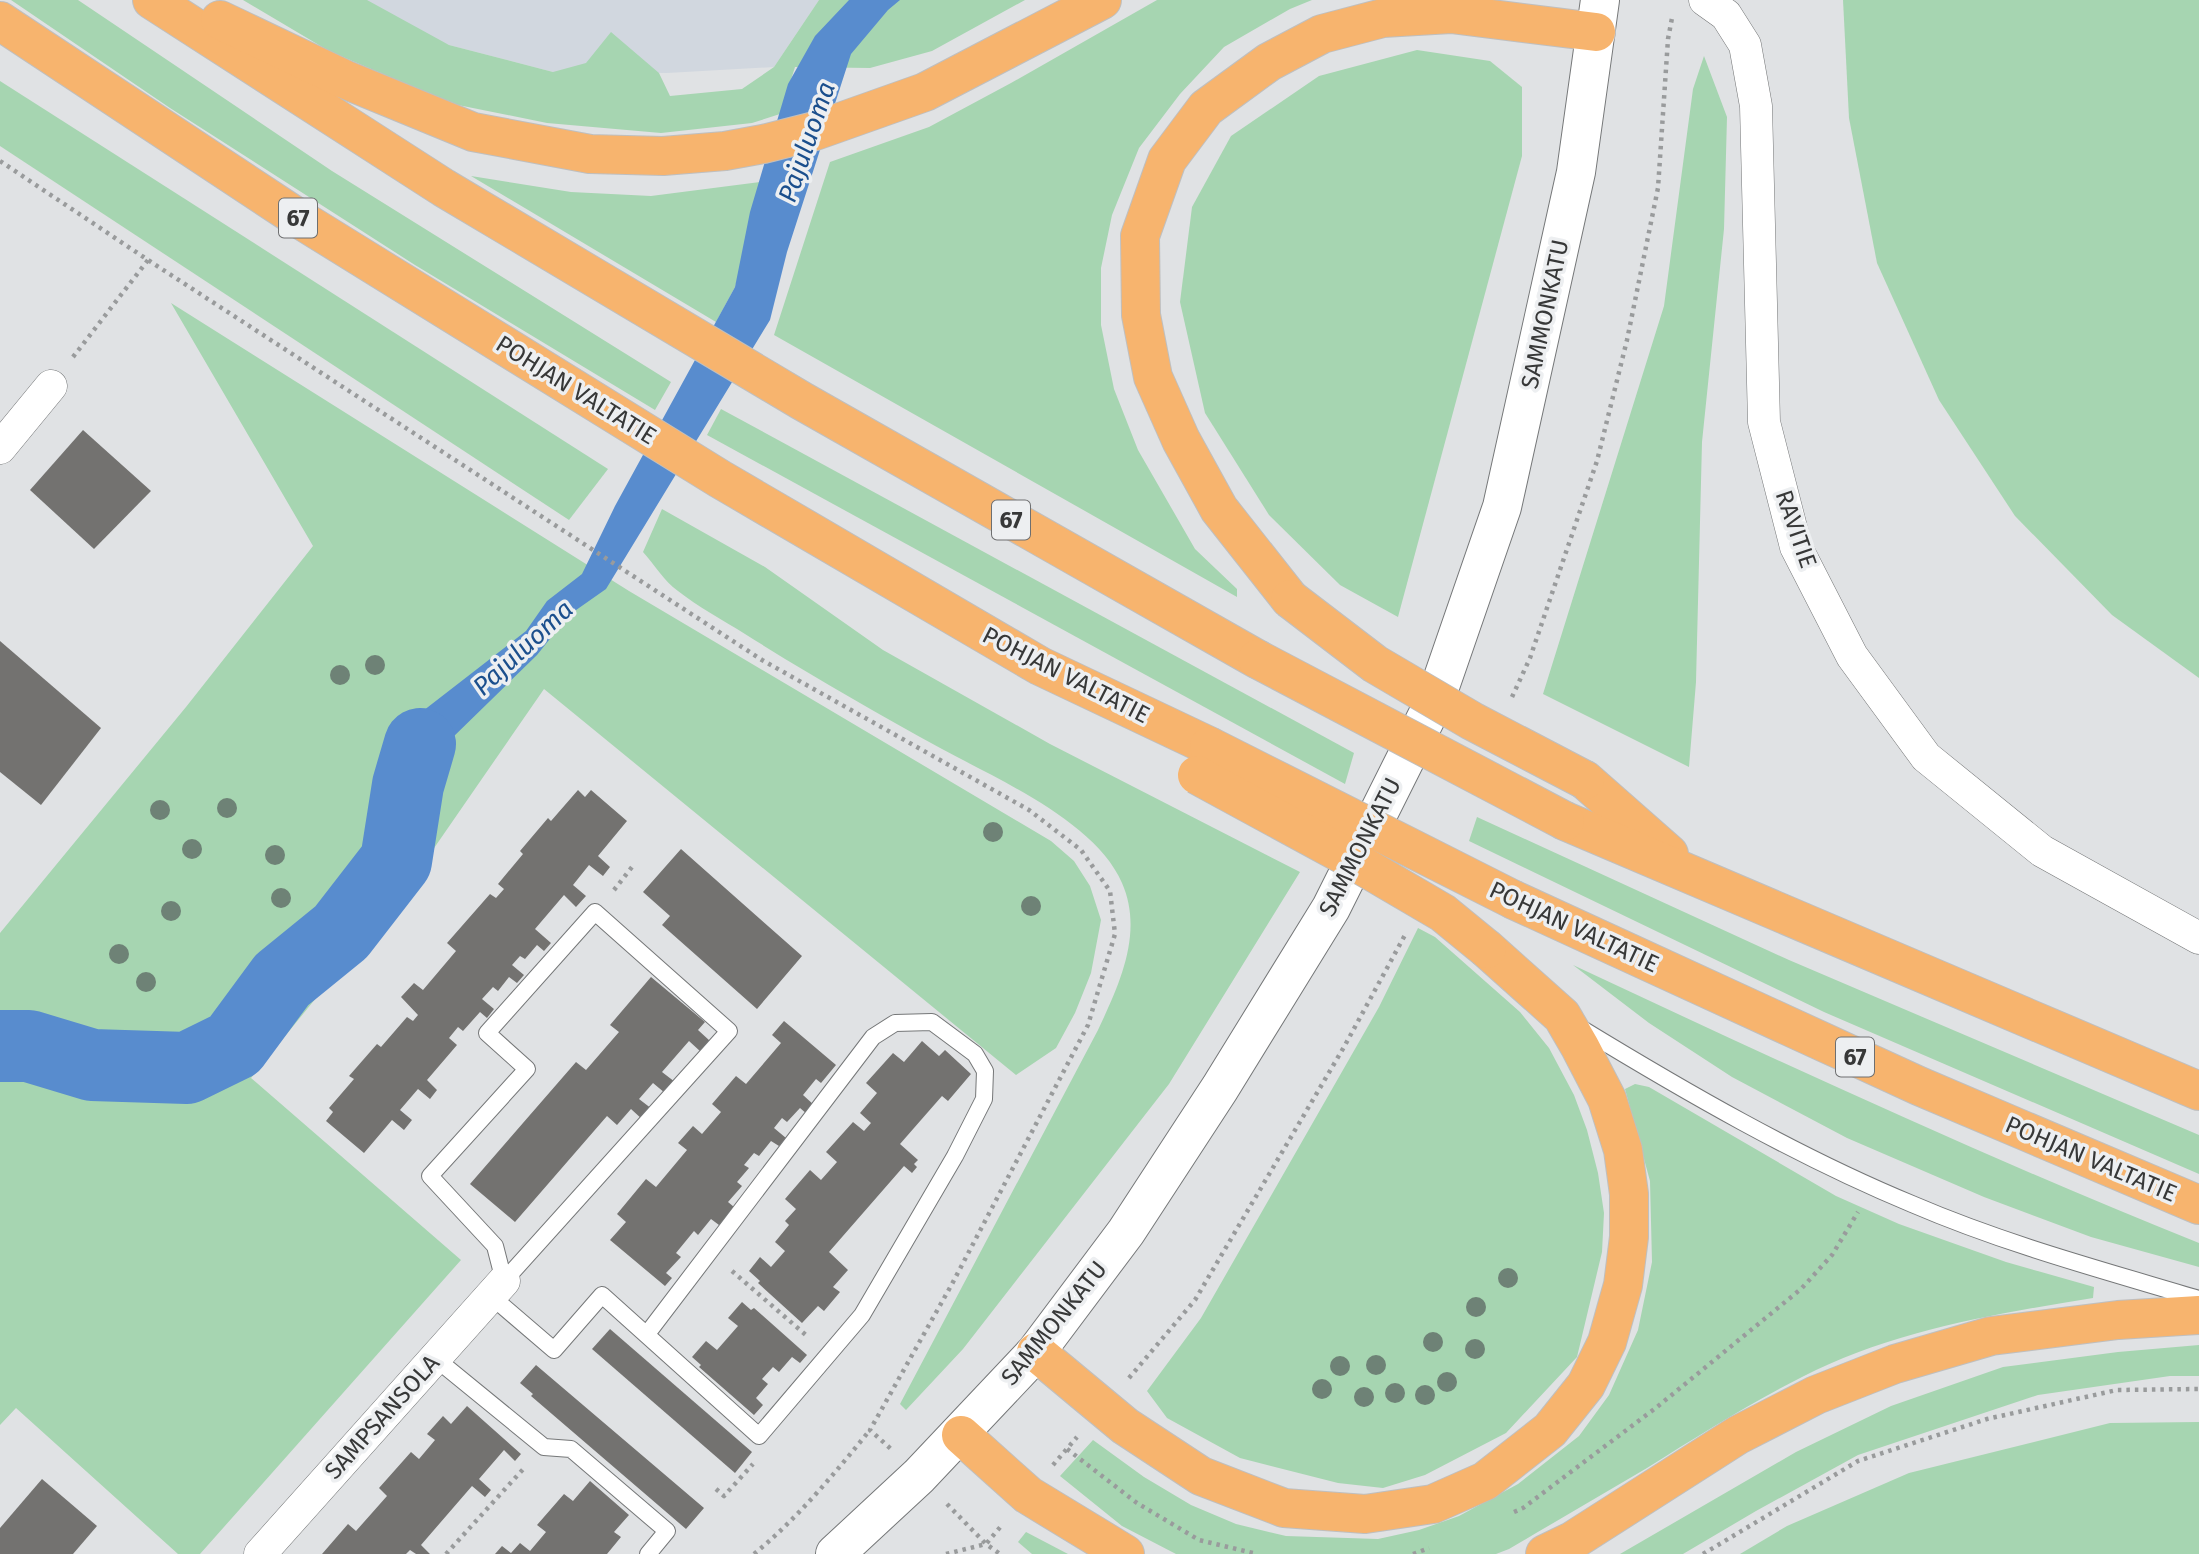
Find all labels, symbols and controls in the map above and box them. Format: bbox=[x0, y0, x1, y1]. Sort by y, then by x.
water label: Pajuluoma bbox=[772, 78, 842, 206]
road number: 67 bbox=[279, 198, 317, 238]
street label: SAMMONKATU bbox=[1516, 237, 1574, 391]
street label: POHJAN VALTATIE bbox=[491, 330, 661, 450]
street label: RAVITIE bbox=[1770, 486, 1822, 572]
road number: 67 bbox=[992, 500, 1030, 540]
water label: Pajuluoma bbox=[467, 594, 579, 702]
street label: POHJAN VALTATIE bbox=[978, 621, 1154, 729]
street label: SAMMONKATU bbox=[1313, 773, 1407, 921]
street label: POHJAN VALTATIE bbox=[1485, 876, 1663, 978]
road number: 67 bbox=[1836, 1038, 1874, 1076]
street label: POHJAN VALTATIE bbox=[2001, 1110, 2181, 1208]
street label: SAMMONKATU bbox=[995, 1255, 1113, 1391]
street label: SAMPSANSOLA bbox=[319, 1349, 445, 1485]

